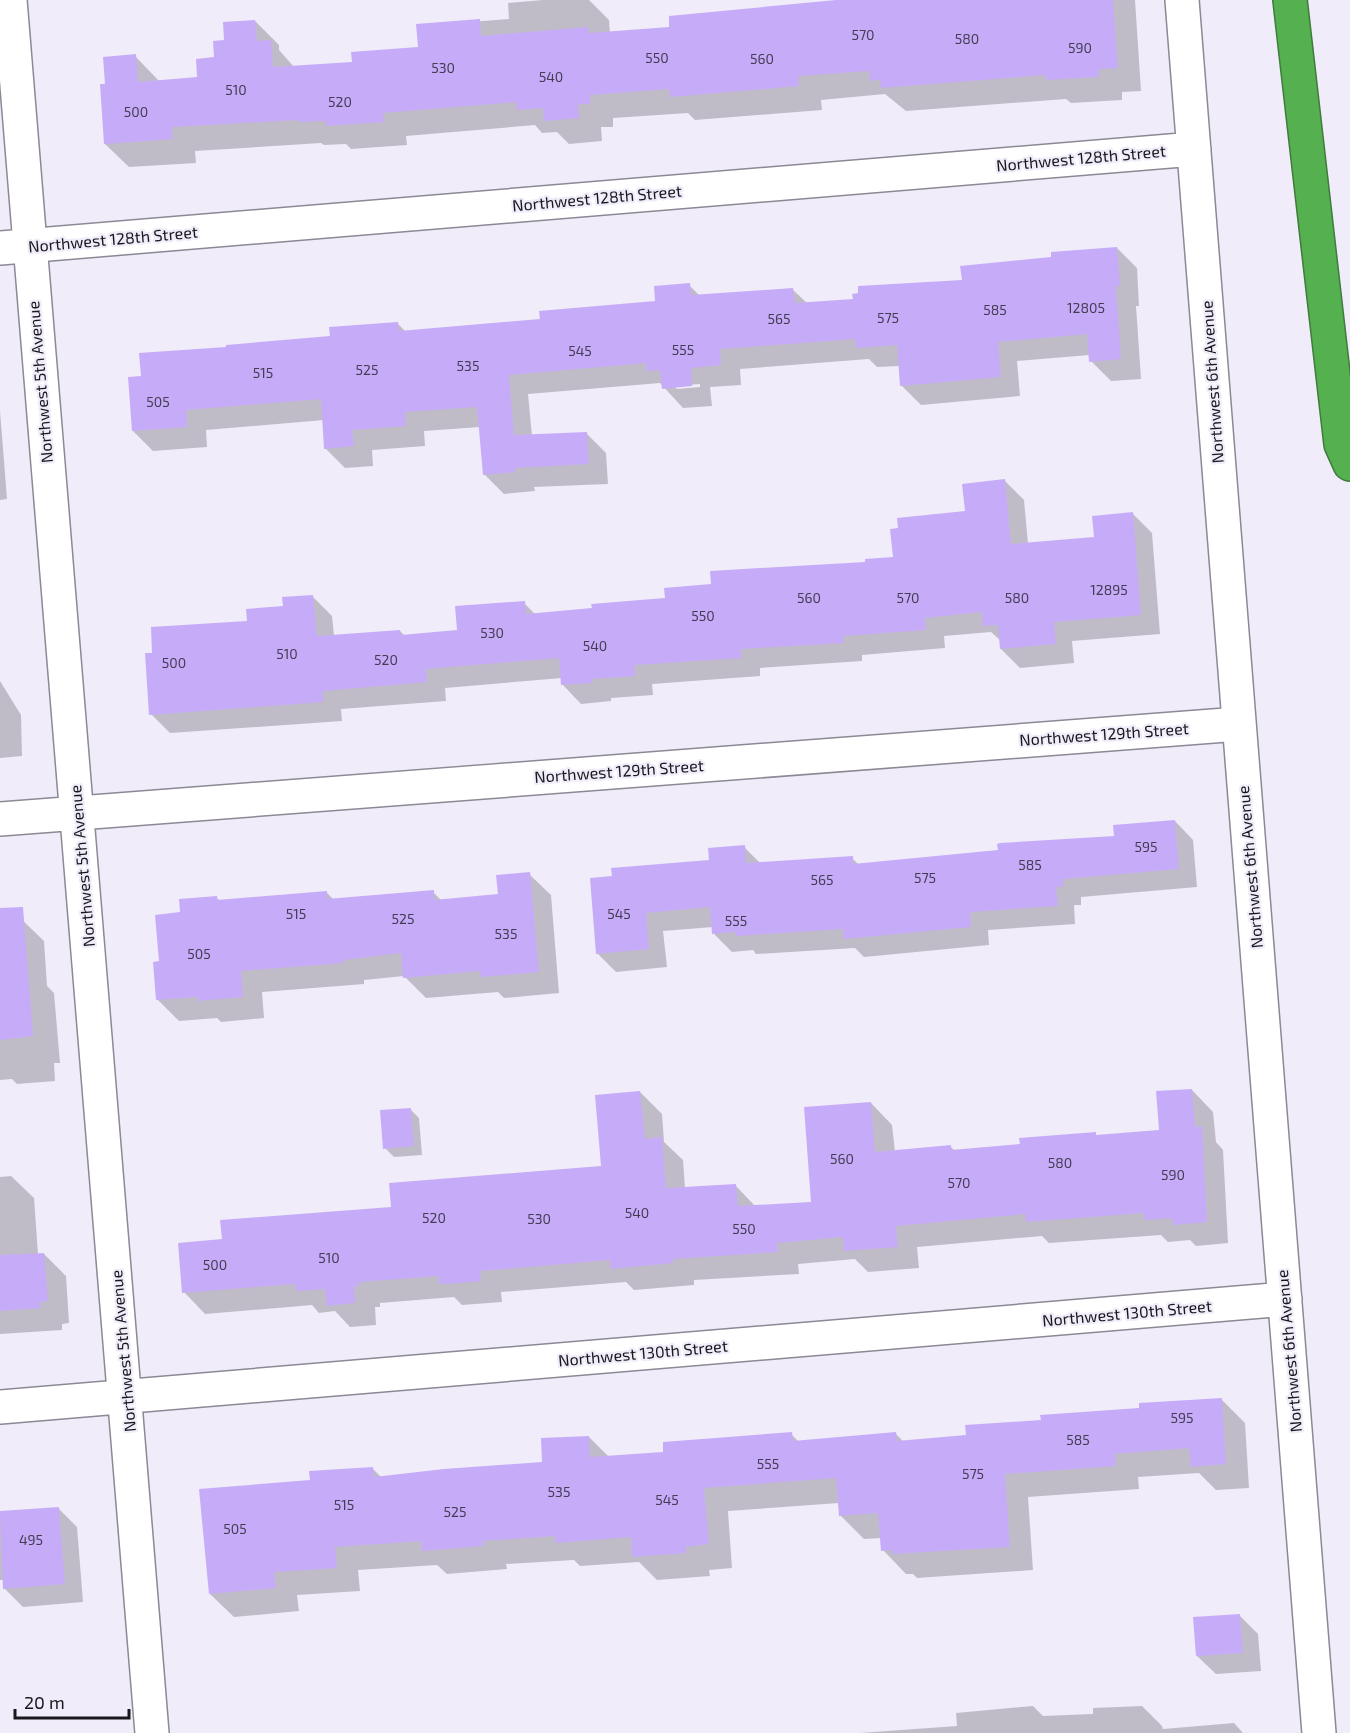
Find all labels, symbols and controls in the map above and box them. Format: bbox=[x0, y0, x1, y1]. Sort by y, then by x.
house number: 570 bbox=[851, 26, 875, 43]
house number: 580 bbox=[955, 30, 979, 47]
house number: 590 bbox=[1068, 39, 1092, 56]
house number: 550 bbox=[645, 49, 669, 66]
house number: 560 bbox=[750, 50, 774, 67]
house number: 530 bbox=[431, 59, 455, 76]
house number: 540 bbox=[539, 68, 563, 85]
house number: 510 bbox=[225, 81, 247, 98]
house number: 520 bbox=[328, 93, 352, 110]
house number: 500 bbox=[124, 103, 148, 120]
street label: Northwest 128th Street bbox=[995, 141, 1167, 174]
street label: Northwest 128th Street bbox=[511, 181, 683, 214]
street label: Northwest 128th Street bbox=[27, 222, 199, 255]
house number: 12805 bbox=[1067, 299, 1105, 316]
street label: Northwest 5th Avenue bbox=[23, 300, 56, 464]
street label: Northwest 6th Avenue bbox=[1196, 300, 1227, 464]
house number: 585 bbox=[983, 301, 1007, 318]
house number: 575 bbox=[877, 309, 899, 326]
house number: 565 bbox=[767, 310, 791, 327]
house number: 555 bbox=[672, 341, 694, 358]
house number: 545 bbox=[568, 342, 592, 359]
house number: 535 bbox=[457, 357, 479, 374]
house number: 525 bbox=[356, 361, 378, 378]
house number: 515 bbox=[253, 364, 273, 381]
house number: 505 bbox=[146, 393, 170, 410]
house number: 12895 bbox=[1090, 581, 1128, 598]
house number: 560 bbox=[797, 589, 821, 606]
house number: 570 bbox=[896, 589, 920, 606]
house number: 580 bbox=[1005, 589, 1029, 606]
house number: 550 bbox=[691, 607, 715, 624]
house number: 530 bbox=[480, 624, 504, 641]
house number: 540 bbox=[583, 637, 607, 654]
house number: 510 bbox=[276, 645, 298, 662]
house number: 520 bbox=[374, 651, 398, 668]
house number: 500 bbox=[162, 654, 186, 671]
street label: Northwest 129th Street bbox=[1019, 718, 1189, 749]
street label: Northwest 129th Street bbox=[534, 755, 704, 786]
street label: Northwest 5th Avenue bbox=[65, 784, 98, 948]
street label: Northwest 6th Avenue bbox=[1233, 785, 1266, 949]
house number: 595 bbox=[1134, 838, 1158, 855]
house number: 585 bbox=[1018, 856, 1042, 873]
house number: 575 bbox=[914, 869, 936, 886]
house number: 565 bbox=[810, 871, 834, 888]
house number: 515 bbox=[286, 905, 306, 922]
house number: 545 bbox=[607, 905, 631, 922]
house number: 525 bbox=[392, 910, 414, 927]
house number: 555 bbox=[725, 912, 747, 929]
house number: 535 bbox=[495, 925, 517, 942]
house number: 505 bbox=[187, 945, 211, 962]
house number: 560 bbox=[830, 1150, 854, 1167]
house number: 580 bbox=[1048, 1154, 1072, 1171]
house number: 590 bbox=[1161, 1166, 1185, 1183]
house number: 570 bbox=[947, 1174, 971, 1191]
house number: 540 bbox=[625, 1204, 649, 1221]
house number: 520 bbox=[422, 1209, 446, 1226]
house number: 530 bbox=[527, 1210, 551, 1227]
house number: 550 bbox=[732, 1220, 756, 1237]
house number: 510 bbox=[318, 1249, 340, 1266]
house number: 500 bbox=[203, 1256, 227, 1273]
street label: Northwest 5th Avenue bbox=[106, 1269, 139, 1433]
street label: Northwest 6th Avenue bbox=[1272, 1269, 1305, 1433]
street label: Northwest 130th Street bbox=[1041, 1296, 1212, 1329]
street label: Northwest 130th Street bbox=[557, 1336, 728, 1369]
house number: 595 bbox=[1170, 1409, 1194, 1426]
house number: 585 bbox=[1066, 1431, 1090, 1448]
house number: 555 bbox=[757, 1455, 779, 1472]
house number: 575 bbox=[962, 1465, 984, 1482]
house number: 535 bbox=[548, 1483, 570, 1500]
house number: 545 bbox=[655, 1491, 679, 1508]
house number: 515 bbox=[334, 1496, 354, 1513]
house number: 525 bbox=[444, 1503, 466, 1520]
house number: 505 bbox=[223, 1520, 247, 1537]
house number: 495 bbox=[19, 1531, 43, 1548]
scale bar bbox=[15, 1682, 129, 1720]
text: 20 m bbox=[24, 1691, 65, 1713]

